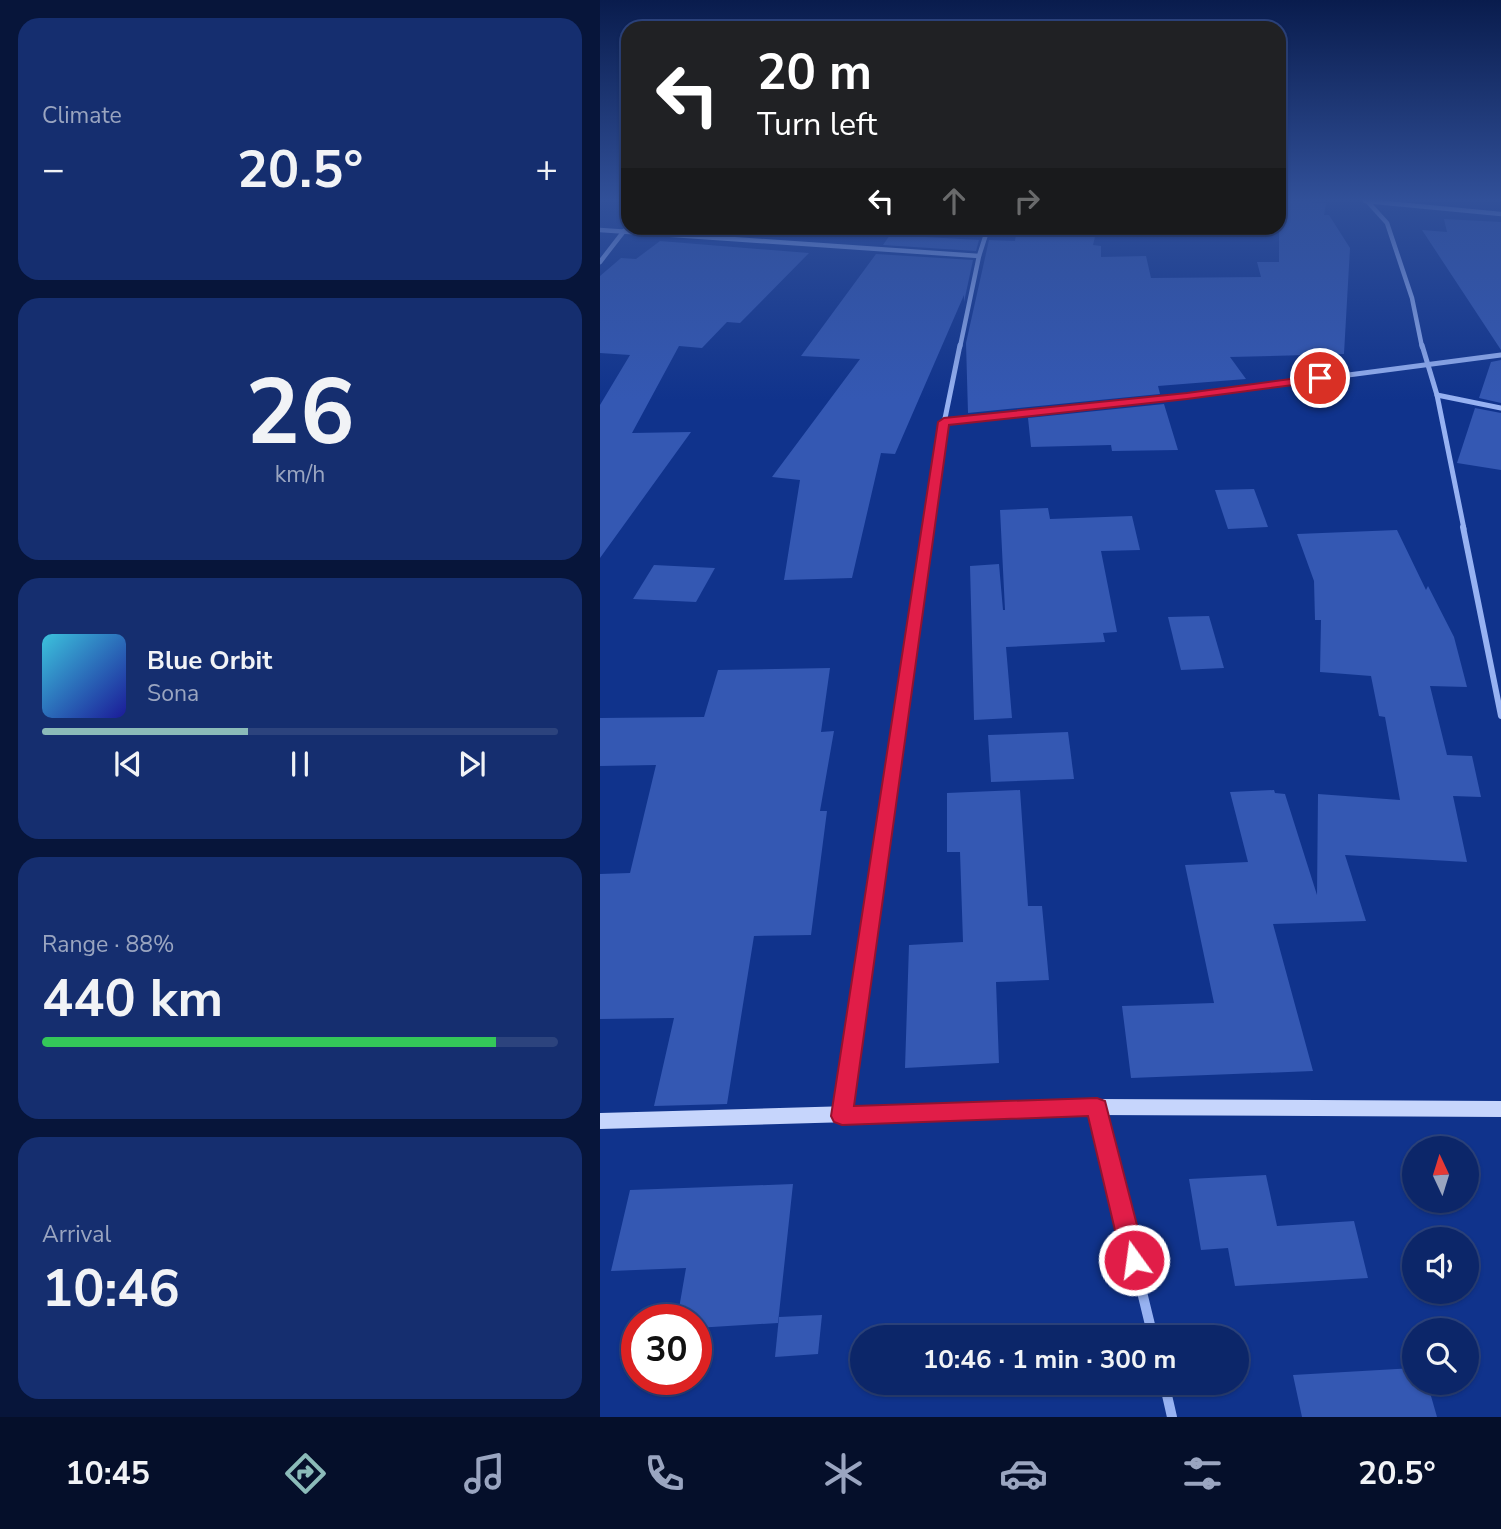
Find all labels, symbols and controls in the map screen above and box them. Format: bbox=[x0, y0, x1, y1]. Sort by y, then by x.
text: 20 m bbox=[757, 39, 872, 106]
icon: left bbox=[642, 49, 733, 140]
text: Climate bbox=[42, 100, 122, 131]
text: Turn left bbox=[757, 103, 877, 146]
text: 20.5° bbox=[237, 134, 363, 205]
text: − bbox=[42, 144, 65, 195]
text: + bbox=[535, 144, 558, 195]
icon: left bbox=[862, 182, 900, 220]
icon: ahead bbox=[935, 182, 973, 220]
icon: right bbox=[1008, 182, 1046, 220]
pin bbox=[1290, 348, 1350, 408]
text: 26 bbox=[245, 351, 355, 475]
icon: arrive bbox=[1301, 359, 1339, 397]
text: km/h bbox=[275, 459, 325, 490]
text: Blue Orbit bbox=[147, 643, 272, 678]
text: Sona bbox=[147, 678, 199, 709]
icon: previous bbox=[109, 745, 147, 783]
icon: pause bbox=[281, 745, 319, 783]
icon: next bbox=[453, 745, 491, 783]
text: Range · 88% bbox=[42, 929, 174, 960]
text: 440 km bbox=[42, 963, 223, 1034]
north arrow bbox=[1402, 1136, 1478, 1213]
map controls bbox=[1402, 1136, 1479, 1395]
text: Arrival bbox=[42, 1219, 111, 1250]
position arrow bbox=[1097, 1223, 1171, 1297]
button: sound bbox=[1402, 1227, 1479, 1304]
text: 10:46 bbox=[42, 1253, 180, 1324]
speed limit sign: 30 bbox=[621, 1304, 712, 1395]
button: search bbox=[1402, 1318, 1479, 1395]
text: 10:46 · 1 min · 300 m bbox=[923, 1342, 1176, 1377]
icon: directions bbox=[281, 1449, 330, 1498]
icon: music bbox=[460, 1449, 509, 1498]
icon: phone bbox=[640, 1449, 689, 1498]
icon: climate bbox=[819, 1449, 868, 1498]
icon: car bbox=[999, 1449, 1048, 1498]
icon: filters bbox=[1178, 1449, 1227, 1498]
text: 10:45 bbox=[65, 1452, 150, 1495]
text: 20.5° bbox=[1358, 1452, 1436, 1495]

